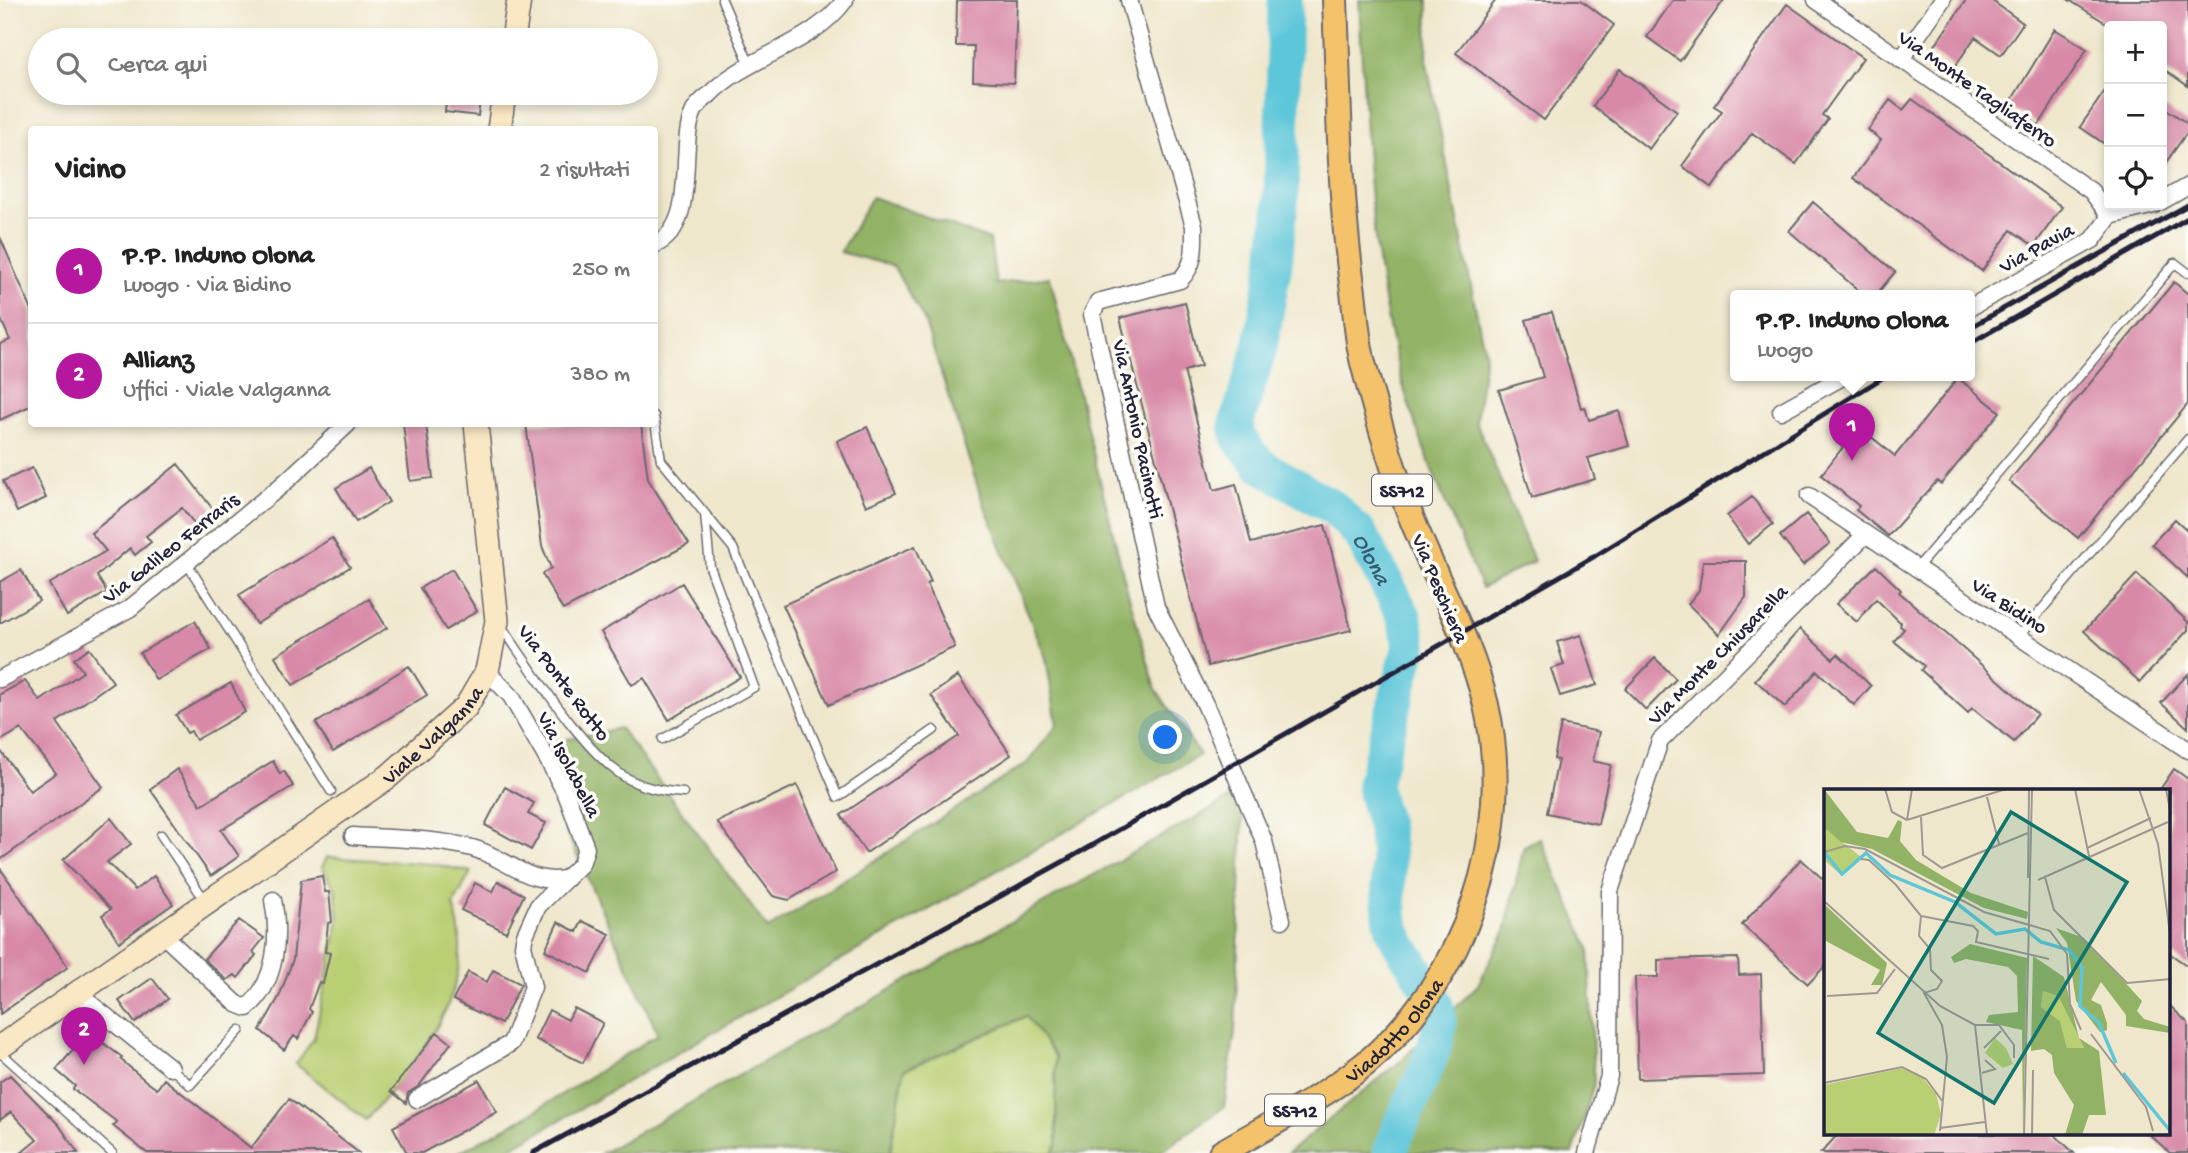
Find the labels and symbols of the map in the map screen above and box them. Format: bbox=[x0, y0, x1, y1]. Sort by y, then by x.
street label: Via Monte Tagliaferro bbox=[1891, 26, 2060, 155]
street label: Via Pavia bbox=[1995, 219, 2081, 281]
street label: Via Antonio Pacinotti bbox=[1104, 337, 1167, 522]
pin: 1 bbox=[1829, 403, 1875, 461]
road number: SS712 bbox=[1372, 475, 1432, 505]
street label: Via Galileo Ferraris bbox=[98, 488, 246, 611]
water label: Olona bbox=[1345, 530, 1395, 591]
street label: Via Peschiera bbox=[1403, 530, 1472, 649]
street label: Via Bidino bbox=[1964, 574, 2051, 642]
street label: Via Monte Chiusarella bbox=[1643, 580, 1796, 733]
street label: Via Ponte Rotto bbox=[510, 620, 614, 747]
street label: Viale Valganna bbox=[378, 682, 492, 793]
street label: Via Isolabella bbox=[529, 707, 605, 824]
your location bbox=[1148, 720, 1182, 754]
inset map bbox=[1824, 789, 2170, 1136]
street label: Viadotto Olona bbox=[1341, 974, 1452, 1091]
pin: 2 bbox=[61, 1007, 107, 1065]
road number: SS712 bbox=[1265, 1094, 1325, 1126]

